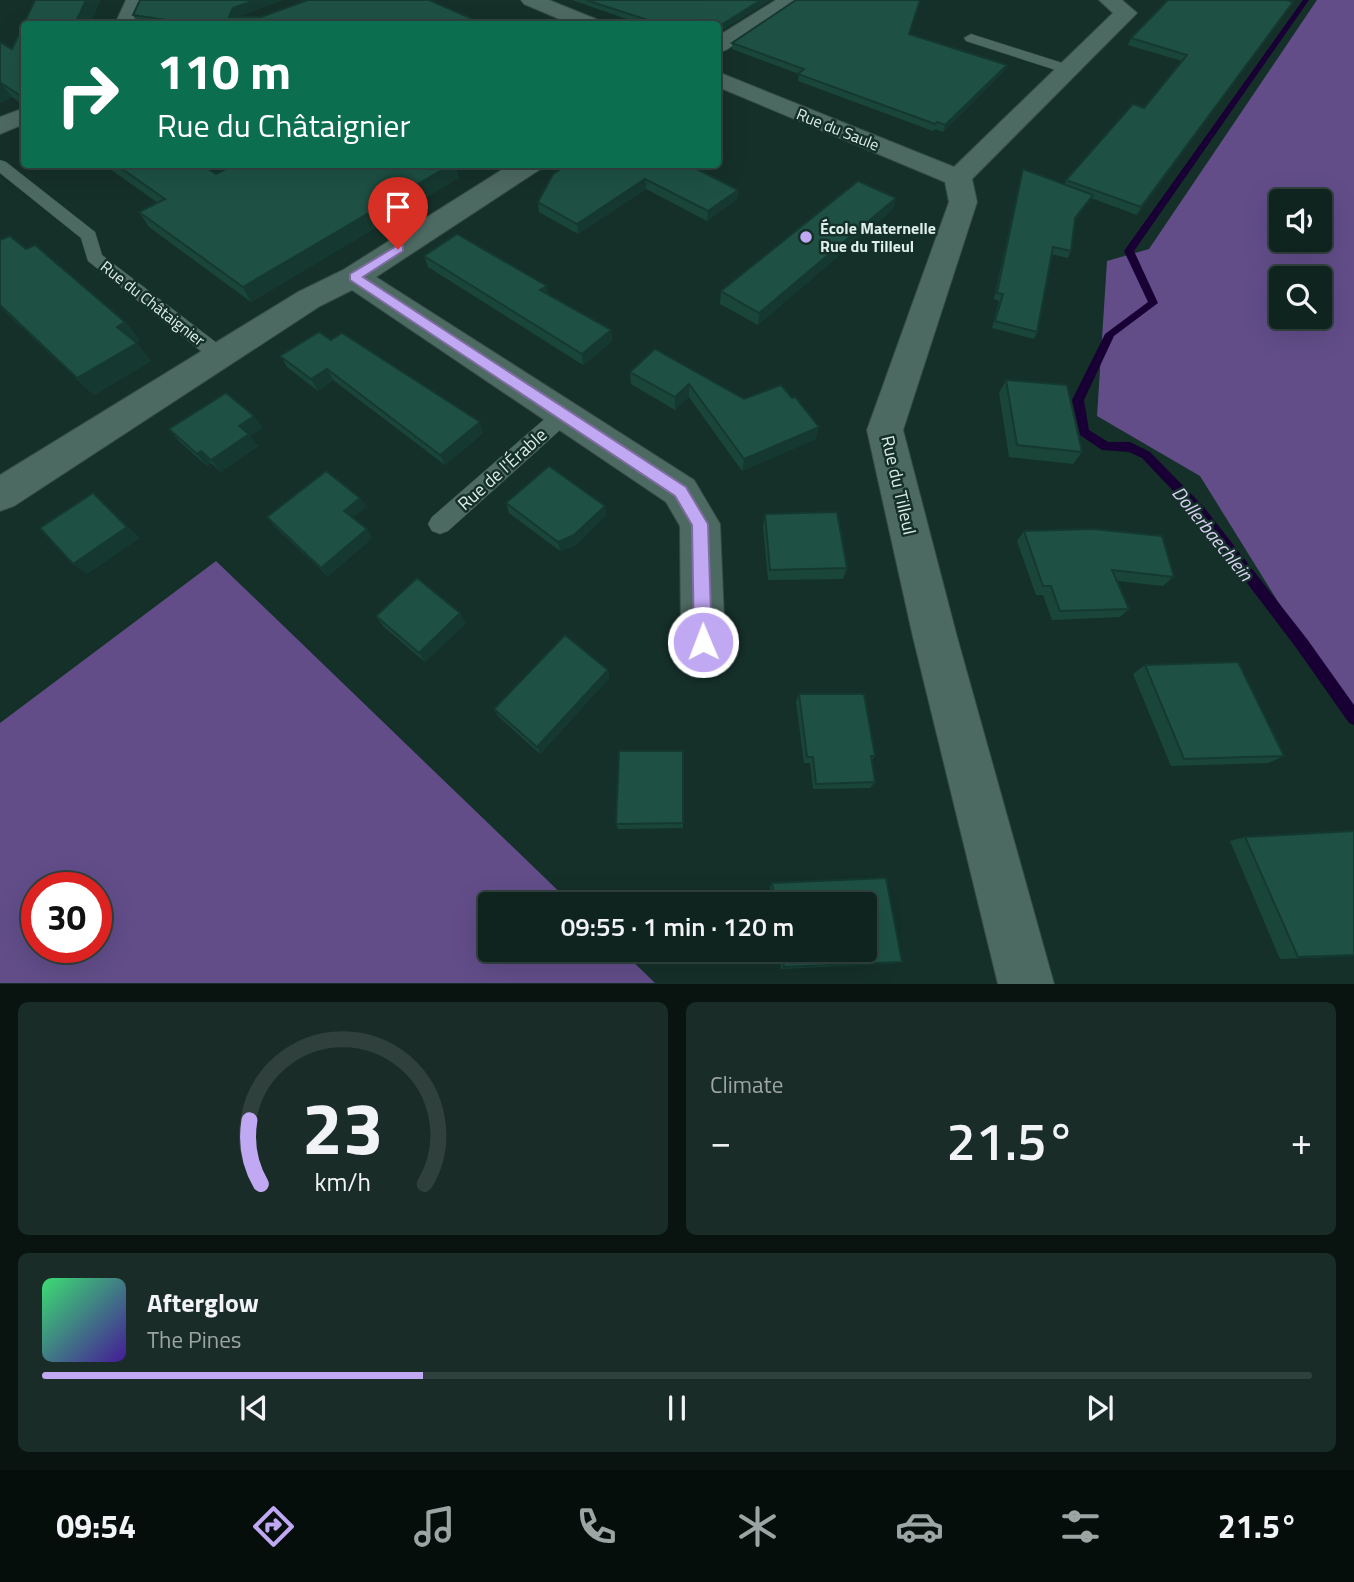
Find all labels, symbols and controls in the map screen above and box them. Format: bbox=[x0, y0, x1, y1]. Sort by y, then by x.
text: 110 m bbox=[157, 33, 291, 108]
icon: right bbox=[42, 49, 133, 140]
text: Rue du Châtaignier bbox=[157, 101, 411, 149]
street label: Rue du Saule bbox=[793, 102, 883, 156]
pin bbox=[368, 177, 428, 249]
icon: arrive bbox=[379, 188, 417, 226]
map controls bbox=[1269, 189, 1332, 329]
button: sound bbox=[1269, 189, 1332, 252]
place label: École Maternelle Rue du Tilleul bbox=[820, 216, 936, 258]
marker: École Maternelle Rue du Tilleul bbox=[798, 229, 814, 245]
street label: Rue du Châtaignier bbox=[96, 255, 211, 352]
button: search bbox=[1269, 266, 1332, 329]
street label: Rue de l'Érable bbox=[451, 421, 553, 517]
street label: Rue du Tilleul bbox=[874, 433, 924, 537]
water label: Dollerbaechlein bbox=[1166, 479, 1261, 587]
position arrow bbox=[666, 605, 740, 679]
speed limit sign: 30 bbox=[21, 872, 112, 963]
text: 09:55 · 1 min · 120 m bbox=[561, 907, 794, 946]
text: Climate bbox=[710, 1067, 783, 1102]
text: 23 bbox=[302, 1073, 384, 1183]
text: 21.5° bbox=[947, 1101, 1075, 1180]
text: − bbox=[710, 1112, 731, 1170]
text: + bbox=[1291, 1112, 1312, 1170]
text: km/h bbox=[315, 1163, 371, 1201]
text: Afterglow bbox=[147, 1283, 259, 1322]
text: The Pines bbox=[147, 1322, 241, 1357]
icon: previous bbox=[235, 1389, 273, 1427]
icon: pause bbox=[658, 1389, 696, 1427]
icon: next bbox=[1081, 1389, 1119, 1427]
text: 09:54 bbox=[56, 1502, 136, 1550]
icon: directions bbox=[249, 1502, 298, 1551]
icon: music bbox=[410, 1502, 459, 1551]
icon: phone bbox=[572, 1502, 621, 1551]
icon: climate bbox=[733, 1502, 782, 1551]
icon: car bbox=[895, 1502, 944, 1551]
icon: filters bbox=[1056, 1502, 1105, 1551]
text: 21.5° bbox=[1218, 1502, 1298, 1550]

